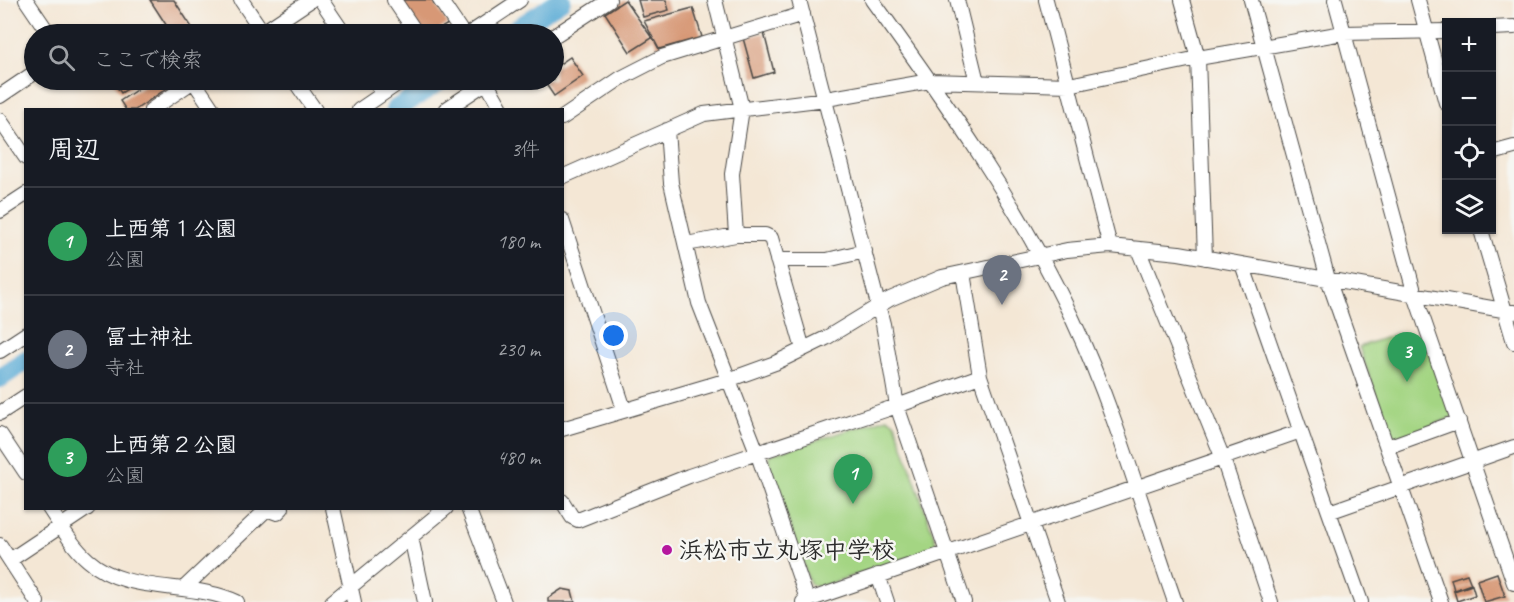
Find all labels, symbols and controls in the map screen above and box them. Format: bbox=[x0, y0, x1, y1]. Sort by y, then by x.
map controls bbox=[1442, 18, 1496, 234]
button: + bbox=[1442, 18, 1496, 72]
search box bbox=[24, 24, 564, 90]
icon: search bbox=[45, 41, 78, 74]
text: ここで検索 bbox=[93, 46, 203, 74]
button: − bbox=[1442, 72, 1496, 126]
button: locate bbox=[1442, 126, 1496, 180]
text: 周辺 bbox=[48, 133, 100, 166]
text: 3件 bbox=[511, 137, 540, 162]
button: layers bbox=[1442, 180, 1496, 234]
text: 上西第１公園 bbox=[105, 215, 237, 243]
text: 1 bbox=[63, 229, 72, 254]
text: 180 m bbox=[497, 229, 540, 254]
text: 公園 bbox=[105, 247, 145, 272]
pin: 2 bbox=[982, 256, 1022, 305]
your location bbox=[599, 321, 628, 350]
text: 冨士神社 bbox=[105, 323, 193, 351]
pin: 3 bbox=[1388, 332, 1426, 382]
text: 2 bbox=[63, 337, 72, 362]
text: 230 m bbox=[497, 337, 540, 362]
text: 寺社 bbox=[105, 355, 145, 380]
text: 上西第２公園 bbox=[105, 431, 237, 459]
text: 3 bbox=[63, 445, 72, 470]
text: 480 m bbox=[497, 445, 540, 470]
pin: 1 bbox=[834, 454, 872, 504]
text: 公園 bbox=[105, 463, 145, 488]
place label: 浜松市立丸塚中学校 bbox=[679, 535, 895, 565]
marker: 浜松市立丸塚中学校 bbox=[660, 543, 674, 557]

